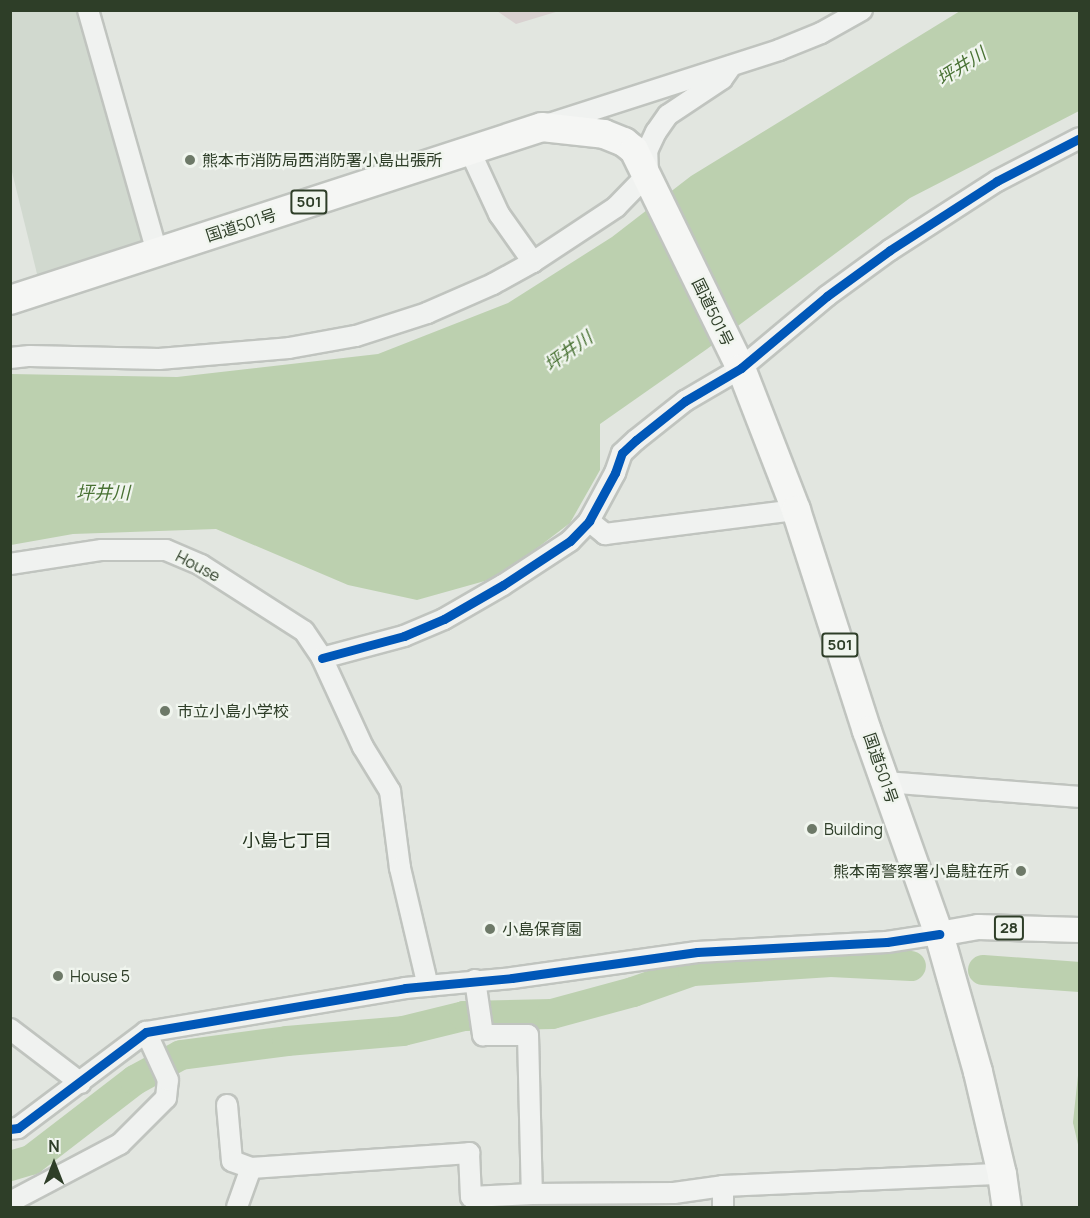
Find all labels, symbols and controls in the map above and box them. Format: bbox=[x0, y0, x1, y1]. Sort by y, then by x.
water label: 坪井川 bbox=[932, 42, 990, 90]
place label: 熊本市消防局西消防署小島出張所 bbox=[202, 150, 442, 170]
marker: 熊本市消防局西消防署小島出張所 bbox=[183, 153, 197, 167]
road number: 501 bbox=[290, 190, 328, 214]
street label: 国道501号 bbox=[203, 205, 279, 245]
street label: 国道501号 bbox=[688, 275, 738, 349]
water label: 坪井川 bbox=[540, 326, 596, 376]
water label: 坪井川 bbox=[76, 481, 130, 503]
street label: House bbox=[172, 546, 224, 586]
road number: 501 bbox=[820, 633, 860, 657]
place label: 市立小島小学校 bbox=[177, 701, 289, 721]
marker: 市立小島小学校 bbox=[158, 704, 172, 718]
street label: 国道501号 bbox=[860, 730, 902, 806]
place label: Building bbox=[824, 819, 883, 839]
marker: Building bbox=[805, 822, 819, 836]
district label: 小島七丁目 bbox=[242, 829, 332, 851]
place label: 熊本南警察署小島駐在所 bbox=[833, 861, 1009, 881]
marker: 熊本南警察署小島駐在所 bbox=[1014, 864, 1028, 878]
road number: 28 bbox=[992, 916, 1026, 940]
place label: 小島保育園 bbox=[502, 919, 582, 939]
marker: 小島保育園 bbox=[483, 922, 497, 936]
place label: House 5 bbox=[70, 966, 130, 986]
marker: House 5 bbox=[51, 969, 65, 983]
north arrow bbox=[24, 1134, 84, 1194]
text: N bbox=[48, 1135, 60, 1157]

